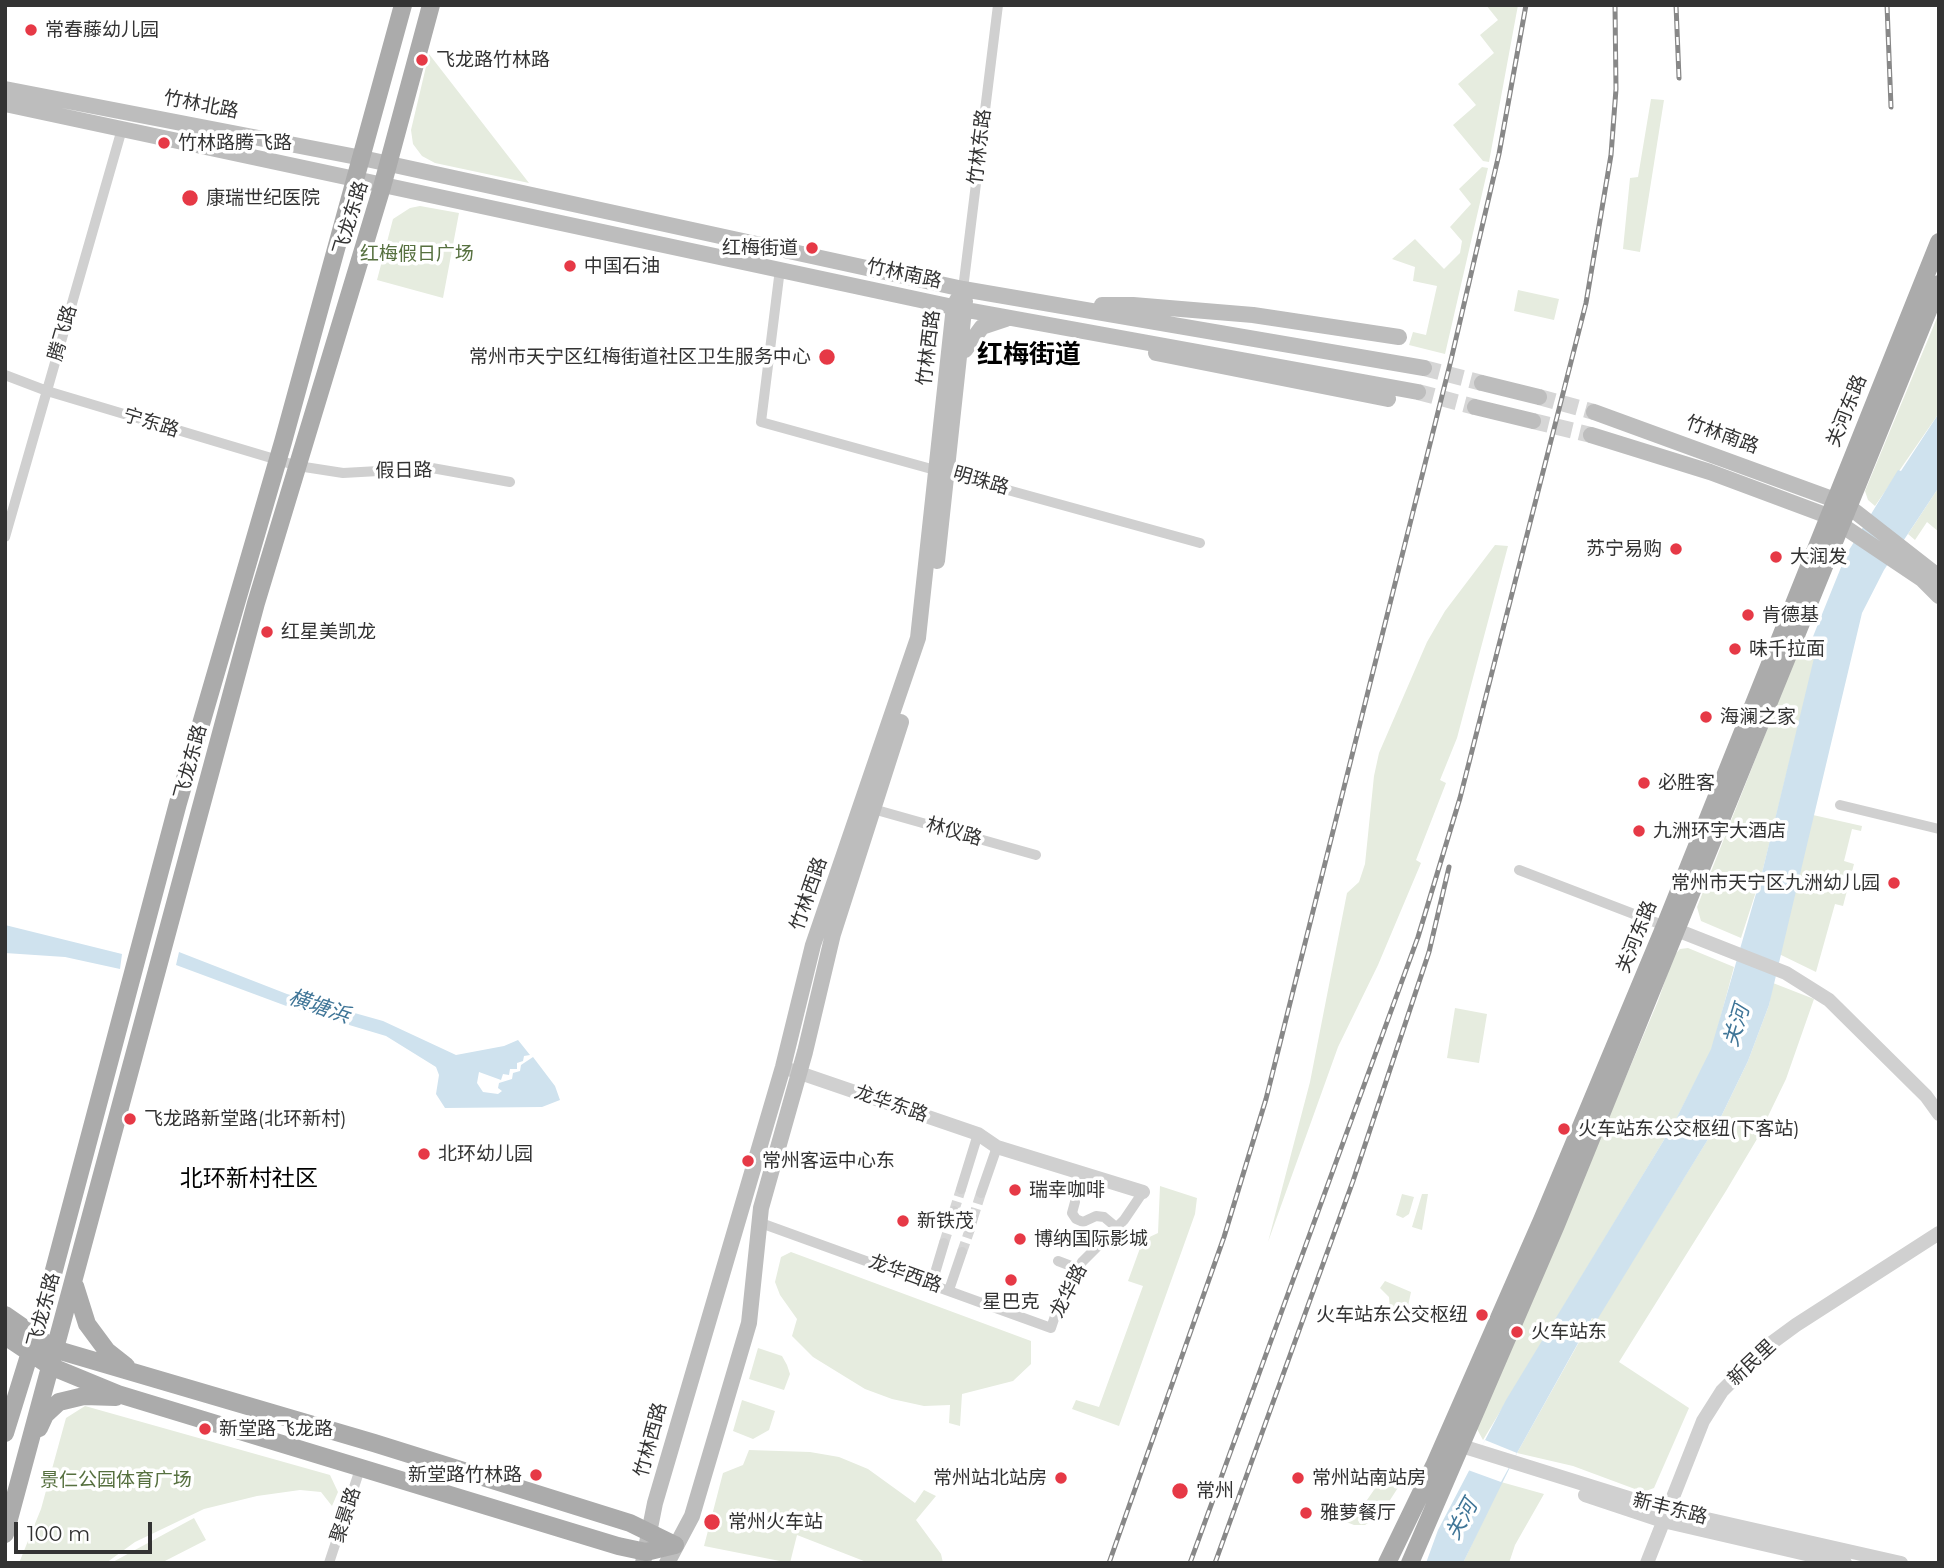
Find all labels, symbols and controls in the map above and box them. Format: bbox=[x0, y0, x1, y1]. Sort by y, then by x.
place label: 常春藤幼儿园 bbox=[45, 19, 159, 41]
marker: 常春藤幼儿园 bbox=[23, 22, 39, 38]
place label: 飞龙路竹林路 bbox=[436, 49, 550, 71]
marker: 飞龙路竹林路 bbox=[414, 52, 430, 68]
street label: 竹林北路 bbox=[162, 87, 240, 123]
street label: 竹林东路 bbox=[964, 108, 996, 186]
place label: 竹林路腾飞路 bbox=[178, 132, 292, 154]
marker: 竹林路腾飞路 bbox=[156, 135, 172, 151]
street label: 飞龙东路 bbox=[329, 178, 373, 258]
place label: 康瑞世纪医院 bbox=[206, 187, 320, 209]
marker: 康瑞世纪医院 bbox=[180, 188, 200, 208]
place label: 红梅街道 bbox=[722, 237, 798, 259]
marker: 红梅街道 bbox=[804, 240, 820, 256]
park label: 红梅假日广场 bbox=[360, 243, 474, 265]
place label: 中国石油 bbox=[584, 255, 660, 277]
street label: 竹林南路 bbox=[864, 255, 944, 293]
marker: 中国石油 bbox=[562, 258, 578, 274]
street label: 腾飞路 bbox=[44, 302, 82, 364]
street label: 竹林西路 bbox=[913, 309, 945, 387]
district label: 红梅街道 bbox=[977, 339, 1081, 371]
place label: 常州市天宁区红梅街道社区卫生服务中心 bbox=[469, 346, 811, 368]
marker: 常州市天宁区红梅街道社区卫生服务中心 bbox=[817, 347, 837, 367]
street label: 关河东路 bbox=[1822, 371, 1872, 451]
street label: 宁东路 bbox=[120, 404, 182, 442]
street label: 竹林南路 bbox=[1682, 411, 1762, 459]
street label: 假日路 bbox=[375, 459, 433, 483]
street label: 明珠路 bbox=[950, 462, 1012, 500]
place label: 苏宁易购 bbox=[1586, 538, 1662, 560]
marker: 苏宁易购 bbox=[1668, 541, 1684, 557]
place label: 大润发 bbox=[1790, 546, 1847, 568]
marker: 大润发 bbox=[1768, 549, 1784, 565]
place label: 肯德基 bbox=[1762, 604, 1819, 626]
marker: 肯德基 bbox=[1740, 607, 1756, 623]
place label: 红星美凯龙 bbox=[281, 621, 376, 643]
marker: 红星美凯龙 bbox=[259, 624, 275, 640]
place label: 味千拉面 bbox=[1749, 638, 1825, 660]
marker: 味千拉面 bbox=[1727, 641, 1743, 657]
place label: 海澜之家 bbox=[1720, 706, 1796, 728]
marker: 海澜之家 bbox=[1698, 709, 1714, 725]
street label: 飞龙东路 bbox=[170, 722, 212, 802]
place label: 必胜客 bbox=[1658, 772, 1715, 794]
marker: 必胜客 bbox=[1636, 775, 1652, 791]
street label: 林仪路 bbox=[923, 813, 985, 851]
place label: 九洲环宇大酒店 bbox=[1653, 820, 1786, 842]
marker: 九洲环宇大酒店 bbox=[1631, 823, 1647, 839]
street label: 竹林西路 bbox=[786, 854, 832, 934]
place label: 常州市天宁区九洲幼儿园 bbox=[1671, 872, 1880, 894]
marker: 常州市天宁区九洲幼儿园 bbox=[1886, 875, 1902, 891]
street label: 关河东路 bbox=[1612, 897, 1662, 977]
water label: 横塘浜 bbox=[285, 985, 353, 1029]
water label: 关河 bbox=[1719, 1002, 1755, 1050]
street label: 龙华东路 bbox=[851, 1081, 931, 1127]
place label: 飞龙路新堂路(北环新村) bbox=[144, 1108, 347, 1130]
marker: 飞龙路新堂路(北环新村) bbox=[122, 1111, 138, 1127]
place label: 火车站东公交枢纽(下客站) bbox=[1578, 1118, 1800, 1140]
marker: 火车站东公交枢纽(下客站) bbox=[1556, 1121, 1572, 1137]
place label: 北环幼儿园 bbox=[438, 1143, 533, 1165]
marker: 北环幼儿园 bbox=[416, 1146, 432, 1162]
place label: 常州客运中心东 bbox=[762, 1150, 895, 1172]
marker: 常州客运中心东 bbox=[740, 1153, 756, 1169]
district label: 北环新村社区 bbox=[180, 1165, 318, 1193]
place label: 瑞幸咖啡 bbox=[1029, 1179, 1105, 1201]
marker: 瑞幸咖啡 bbox=[1007, 1182, 1023, 1198]
place label: 新铁茂 bbox=[917, 1210, 974, 1232]
marker: 新铁茂 bbox=[895, 1213, 911, 1229]
place label: 博纳国际影城 bbox=[1034, 1228, 1148, 1250]
marker: 博纳国际影城 bbox=[1012, 1231, 1028, 1247]
street label: 龙华西路 bbox=[865, 1250, 945, 1298]
street label: 龙华路 bbox=[1046, 1260, 1092, 1322]
street label: 飞龙东路 bbox=[23, 1270, 65, 1350]
marker: 星巴克 bbox=[1003, 1272, 1019, 1288]
place label: 星巴克 bbox=[983, 1291, 1039, 1313]
place label: 火车站东公交枢纽 bbox=[1316, 1304, 1468, 1326]
marker: 火车站东公交枢纽 bbox=[1474, 1307, 1490, 1323]
place label: 火车站东 bbox=[1531, 1321, 1607, 1343]
marker: 火车站东 bbox=[1509, 1324, 1525, 1340]
street label: 新民里 bbox=[1723, 1335, 1781, 1391]
street label: 竹林西路 bbox=[630, 1400, 672, 1480]
place label: 新堂路飞龙路 bbox=[219, 1418, 333, 1440]
marker: 新堂路飞龙路 bbox=[197, 1421, 213, 1437]
place label: 新堂路竹林路 bbox=[408, 1464, 522, 1486]
marker: 新堂路竹林路 bbox=[528, 1467, 544, 1483]
place label: 常州站北站房 bbox=[933, 1467, 1047, 1489]
place label: 常州站南站房 bbox=[1312, 1467, 1426, 1489]
park label: 景仁公园体育广场 bbox=[40, 1469, 192, 1491]
marker: 常州站北站房 bbox=[1053, 1470, 1069, 1486]
marker: 常州站南站房 bbox=[1290, 1470, 1306, 1486]
place label: 常州 bbox=[1196, 1480, 1234, 1502]
marker: 常州 bbox=[1170, 1481, 1190, 1501]
street label: 聚景路 bbox=[326, 1484, 366, 1546]
street label: 新丰东路 bbox=[1630, 1489, 1710, 1529]
water label: 关河 bbox=[1441, 1496, 1483, 1544]
place label: 雅萝餐厅 bbox=[1320, 1502, 1396, 1524]
marker: 雅萝餐厅 bbox=[1298, 1505, 1314, 1521]
scale bar bbox=[18, 1508, 156, 1552]
place label: 常州火车站 bbox=[728, 1511, 823, 1533]
marker: 常州火车站 bbox=[702, 1512, 722, 1532]
text: 100 m bbox=[27, 1521, 90, 1546]

